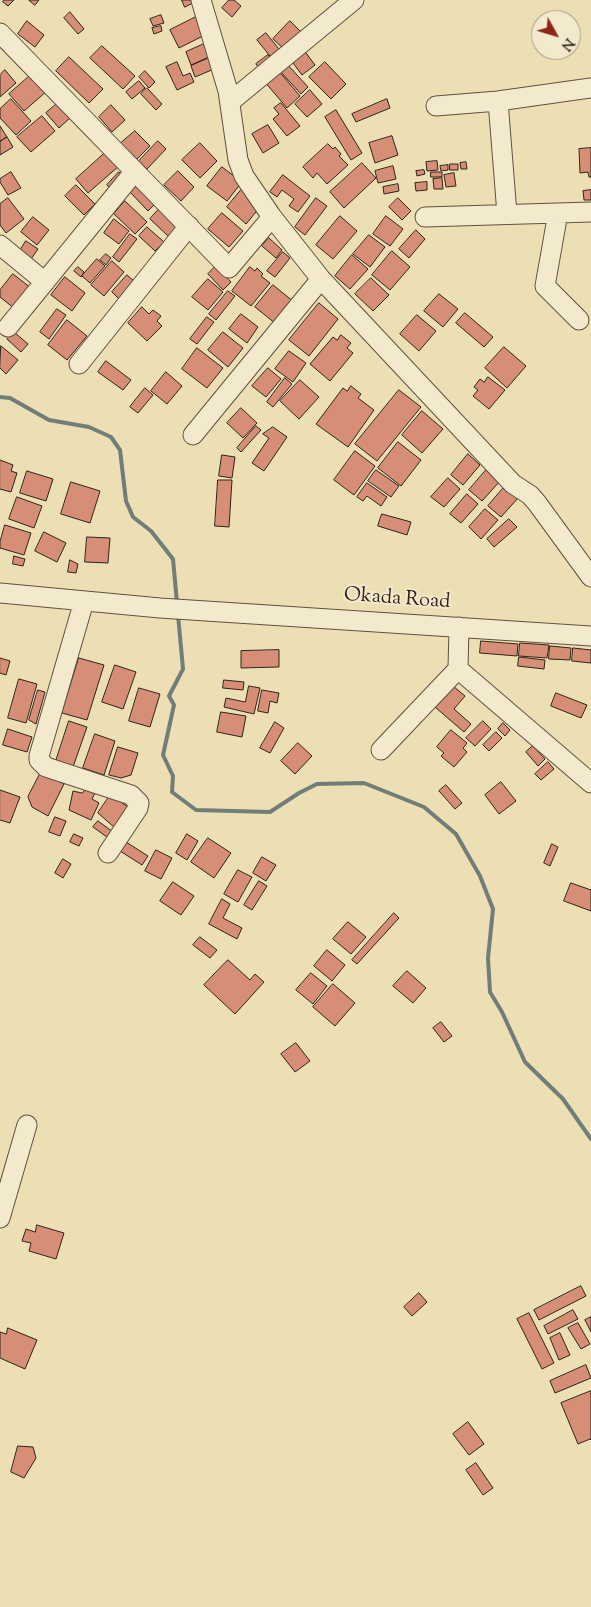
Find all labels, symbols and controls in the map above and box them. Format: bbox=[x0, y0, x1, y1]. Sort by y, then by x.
north arrow bbox=[531, 10, 581, 60]
text: N bbox=[556, 33, 578, 54]
street label: Okada Road bbox=[343, 584, 451, 616]

